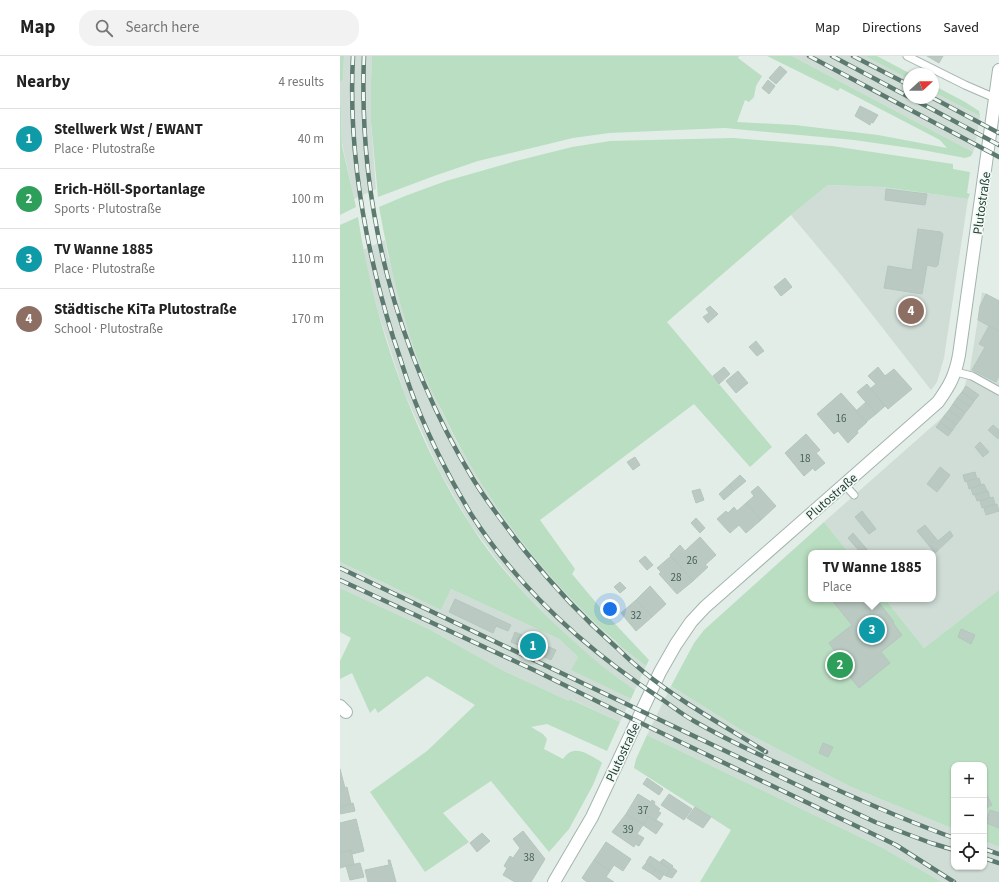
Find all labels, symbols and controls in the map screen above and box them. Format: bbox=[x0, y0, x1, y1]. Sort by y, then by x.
search box bbox=[79, 10, 359, 46]
text: Map bbox=[20, 14, 55, 41]
icon: search bbox=[93, 17, 115, 39]
text: Search here bbox=[125, 17, 199, 38]
text: Map bbox=[815, 18, 840, 38]
text: Directions bbox=[862, 18, 921, 38]
text: Saved bbox=[943, 18, 979, 38]
north arrow bbox=[903, 68, 939, 104]
text: Nearby bbox=[16, 70, 70, 94]
text: 4 results bbox=[279, 73, 324, 91]
text: Stellwerk Wst / EWANT bbox=[54, 119, 203, 140]
text: 1 bbox=[26, 130, 32, 148]
text: 40 m bbox=[298, 130, 324, 148]
text: Place · Plutostraße bbox=[54, 140, 155, 158]
street label: Plutostraße bbox=[969, 171, 995, 236]
text: Erich-Höll-Sportanlage bbox=[54, 179, 205, 200]
text: 2 bbox=[26, 190, 32, 208]
text: 100 m bbox=[291, 190, 324, 208]
text: Sports · Plutostraße bbox=[54, 200, 161, 218]
text: TV Wanne 1885 bbox=[54, 239, 153, 260]
text: 3 bbox=[26, 250, 32, 268]
text: 110 m bbox=[291, 250, 324, 268]
text: Place · Plutostraße bbox=[54, 260, 155, 278]
pin: 4 bbox=[898, 296, 924, 326]
text: Städtische KiTa Plutostraße bbox=[54, 299, 237, 320]
text: 4 bbox=[26, 310, 32, 328]
text: 170 m bbox=[291, 310, 324, 328]
text: School · Plutostraße bbox=[54, 320, 163, 338]
house number: 16 bbox=[836, 411, 847, 426]
house number: 18 bbox=[800, 451, 811, 466]
street label: Plutostraße bbox=[802, 469, 861, 524]
popup bbox=[808, 550, 936, 602]
house number: 26 bbox=[687, 553, 698, 568]
text: TV Wanne 1885 bbox=[822, 557, 922, 578]
house number: 28 bbox=[671, 570, 682, 585]
text: Place bbox=[822, 578, 852, 596]
your location bbox=[600, 599, 620, 619]
house number: 32 bbox=[631, 608, 641, 623]
pin: 3 bbox=[859, 615, 885, 645]
pin: 1 bbox=[520, 631, 546, 661]
pin: 2 bbox=[827, 650, 853, 680]
street label: Plutostraße bbox=[601, 720, 644, 785]
map controls bbox=[951, 762, 987, 870]
button: + bbox=[951, 762, 987, 798]
button: − bbox=[951, 798, 987, 834]
house number: 37 bbox=[638, 803, 648, 818]
house number: 39 bbox=[623, 822, 633, 837]
button: locate bbox=[951, 834, 987, 870]
house number: 38 bbox=[524, 850, 535, 865]

